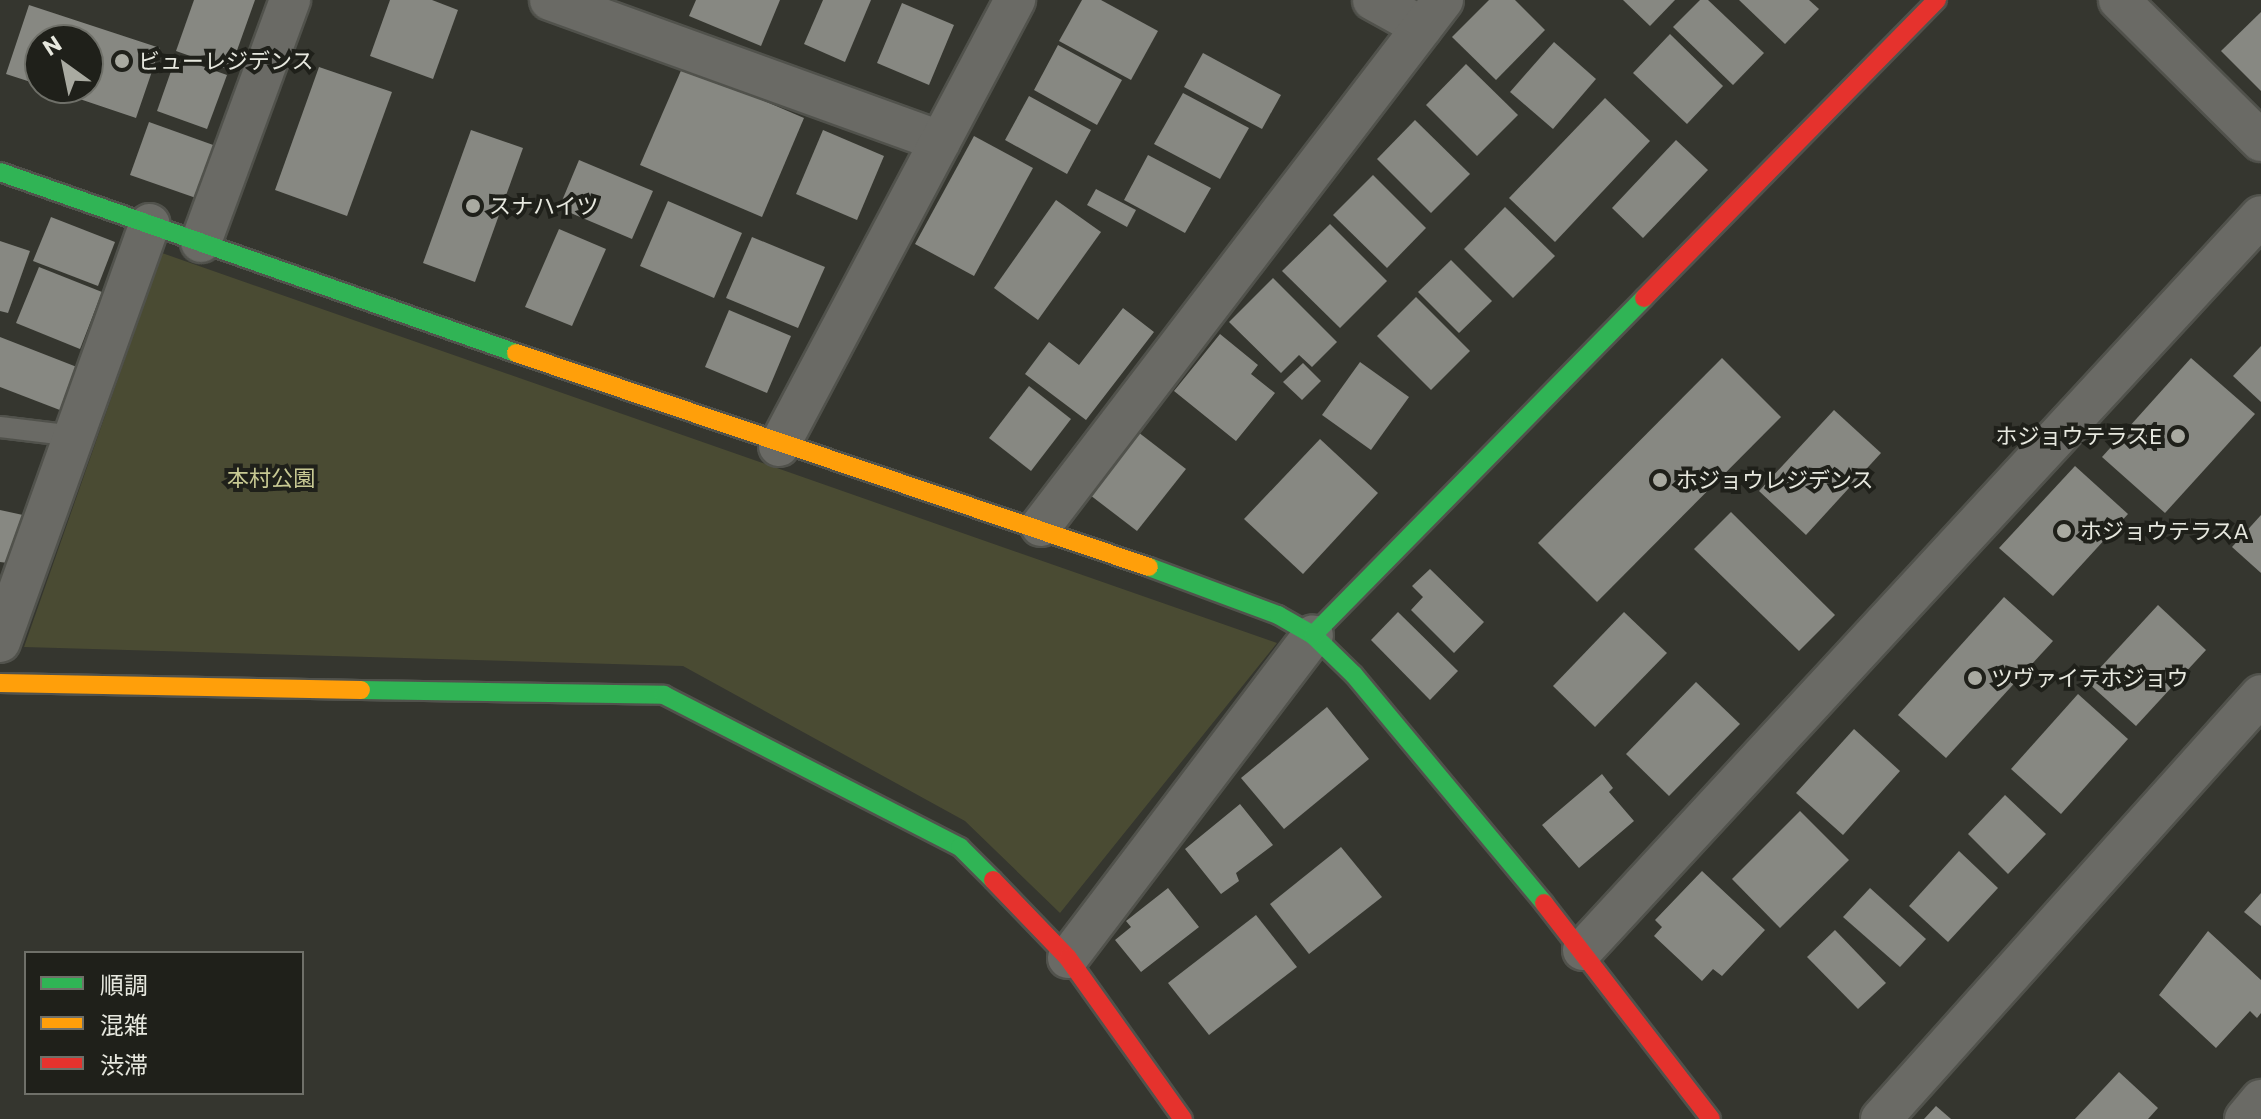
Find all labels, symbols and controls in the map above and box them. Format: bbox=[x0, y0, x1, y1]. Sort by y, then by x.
north arrow bbox=[24, 24, 104, 104]
text: N bbox=[37, 29, 66, 61]
place label: ビューレジデンス bbox=[138, 48, 314, 74]
marker: ビューレジデンス bbox=[113, 52, 131, 70]
place label: スナハイツ bbox=[489, 193, 599, 219]
marker: スナハイツ bbox=[464, 197, 482, 215]
place label: ホジョウテラスE bbox=[1995, 423, 2162, 449]
marker: ホジョウテラスE bbox=[2169, 427, 2187, 445]
park label: 本村公園 bbox=[227, 465, 315, 491]
place label: ホジョウレジデンス bbox=[1676, 467, 1874, 493]
marker: ホジョウレジデンス bbox=[1651, 471, 1669, 489]
place label: ホジョウテラスA bbox=[2080, 518, 2249, 544]
marker: ホジョウテラスA bbox=[2055, 522, 2073, 540]
place label: ツヴァイテホジョウ bbox=[1991, 665, 2189, 691]
marker: ツヴァイテホジョウ bbox=[1966, 669, 1984, 687]
legend bbox=[24, 951, 304, 1095]
text: 順調 bbox=[100, 970, 148, 999]
text: 混雑 bbox=[100, 1010, 148, 1039]
text: 渋滞 bbox=[100, 1050, 148, 1079]

